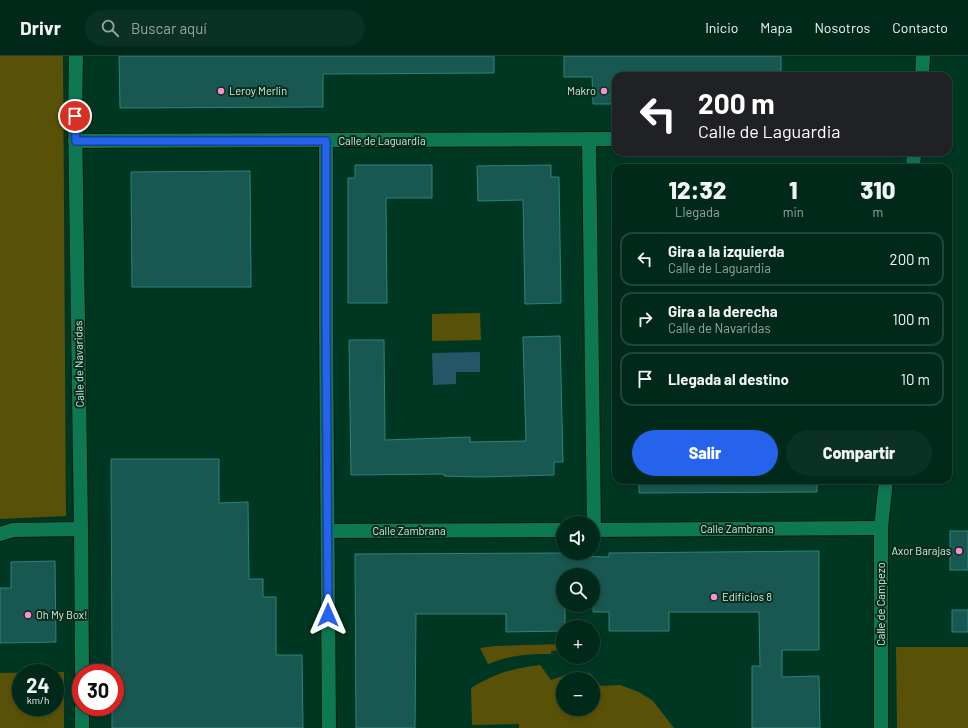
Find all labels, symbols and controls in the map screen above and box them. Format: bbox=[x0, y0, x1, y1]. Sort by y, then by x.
search box bbox=[85, 10, 365, 46]
text: Drivr bbox=[20, 16, 61, 39]
icon: search bbox=[99, 17, 121, 39]
text: Buscar aquí bbox=[131, 19, 207, 37]
text: Inicio bbox=[705, 19, 738, 36]
text: Mapa bbox=[760, 19, 792, 36]
text: Nosotros bbox=[814, 19, 870, 36]
text: Contacto bbox=[892, 19, 948, 36]
place label: Leroy Merlin bbox=[229, 84, 287, 97]
place label: Makro bbox=[567, 84, 596, 97]
marker: Leroy Merlin bbox=[216, 86, 226, 96]
marker: Makro bbox=[599, 86, 609, 96]
text: 200 m bbox=[698, 86, 775, 120]
icon: left bbox=[632, 88, 684, 140]
pin bbox=[58, 99, 92, 133]
icon: arrive bbox=[64, 105, 86, 127]
text: Calle de Laguardia bbox=[698, 120, 840, 142]
street label: Calle de Laguardia bbox=[338, 134, 426, 147]
text: 12:32 bbox=[668, 175, 726, 204]
text: 1 bbox=[789, 175, 798, 204]
text: 310 bbox=[860, 175, 896, 204]
text: Llegada bbox=[675, 204, 720, 220]
text: min bbox=[783, 204, 804, 220]
text: m bbox=[872, 204, 883, 220]
text: Gira a la izquierda bbox=[668, 242, 784, 260]
icon: left bbox=[634, 248, 656, 270]
text: 200 m bbox=[890, 250, 930, 268]
text: Calle de Laguardia bbox=[668, 260, 771, 276]
text: Gira a la derecha bbox=[668, 302, 778, 320]
icon: right bbox=[634, 308, 656, 330]
text: 100 m bbox=[892, 310, 930, 328]
street label: Calle de Navaridas bbox=[71, 320, 86, 408]
text: Calle de Navaridas bbox=[668, 320, 771, 336]
icon: arrive bbox=[634, 368, 656, 390]
text: Llegada al destino bbox=[668, 370, 789, 388]
text: 10 m bbox=[901, 370, 930, 388]
button: Salir bbox=[632, 430, 778, 476]
button: Compartir bbox=[786, 430, 932, 476]
map controls bbox=[556, 516, 600, 716]
button: sound bbox=[556, 516, 600, 560]
street label: Calle Zambrana bbox=[700, 522, 774, 535]
street label: Calle Zambrana bbox=[372, 524, 446, 537]
place label: Axor Barajas bbox=[891, 544, 951, 557]
marker: Axor Barajas bbox=[954, 546, 964, 556]
street label: Calle de Campezo bbox=[874, 562, 887, 646]
button: search bbox=[556, 568, 600, 612]
place label: Edificios 8 bbox=[722, 590, 772, 603]
marker: Edificios 8 bbox=[709, 592, 719, 602]
position arrow bbox=[307, 594, 349, 636]
place label: Oh My Box! bbox=[36, 608, 88, 621]
marker: Oh My Box! bbox=[23, 610, 33, 620]
button: + bbox=[556, 620, 600, 664]
speed limit sign: 30 bbox=[72, 664, 124, 716]
button: − bbox=[556, 672, 600, 716]
text: 24 bbox=[26, 673, 50, 697]
text: km/h bbox=[27, 694, 49, 706]

